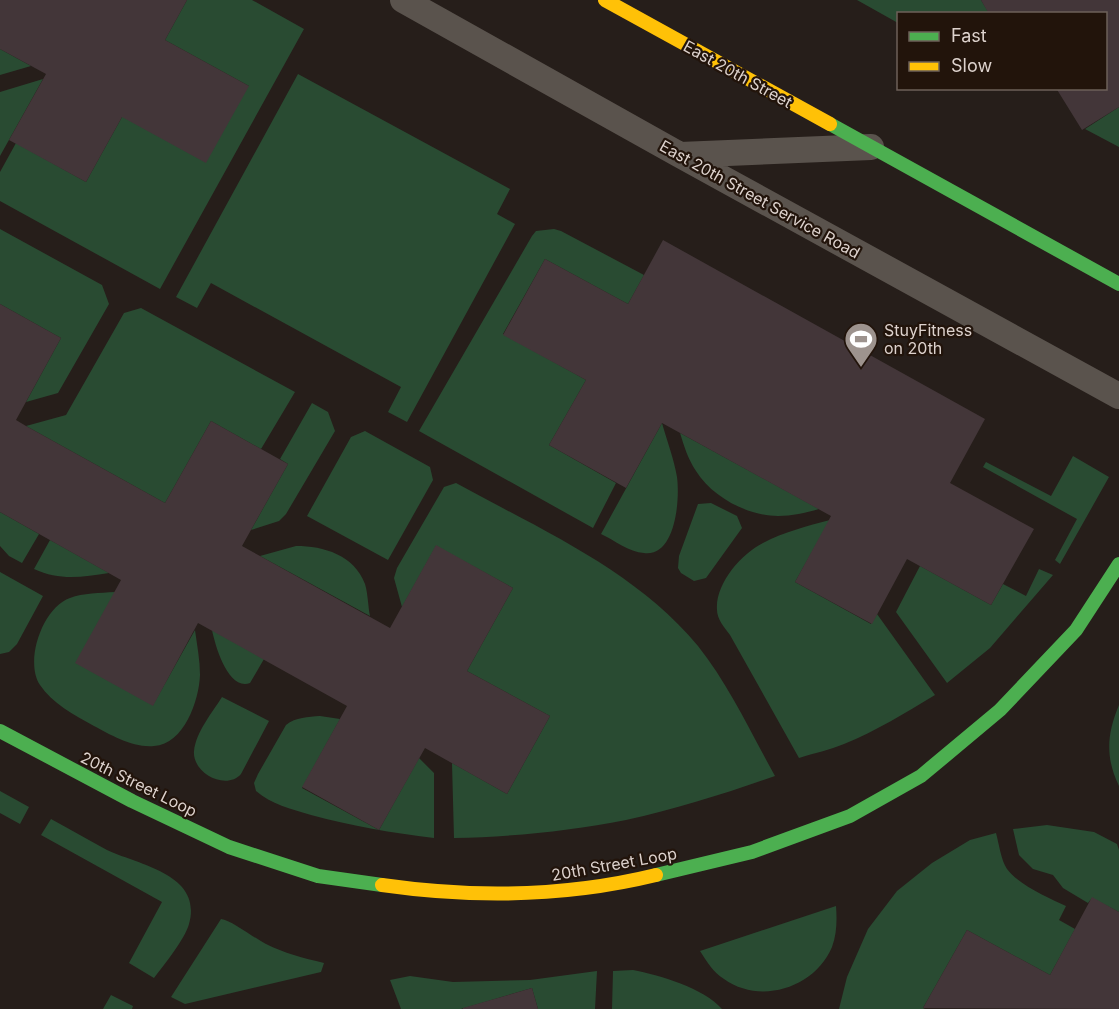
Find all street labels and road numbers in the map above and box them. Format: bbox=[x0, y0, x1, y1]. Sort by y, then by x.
street label: East 20th Street bbox=[680, 36, 796, 112]
street label: East 20th Street Service Road bbox=[656, 135, 864, 263]
street label: 20th Street Loop bbox=[78, 747, 200, 821]
street label: 20th Street Loop bbox=[550, 843, 678, 885]

